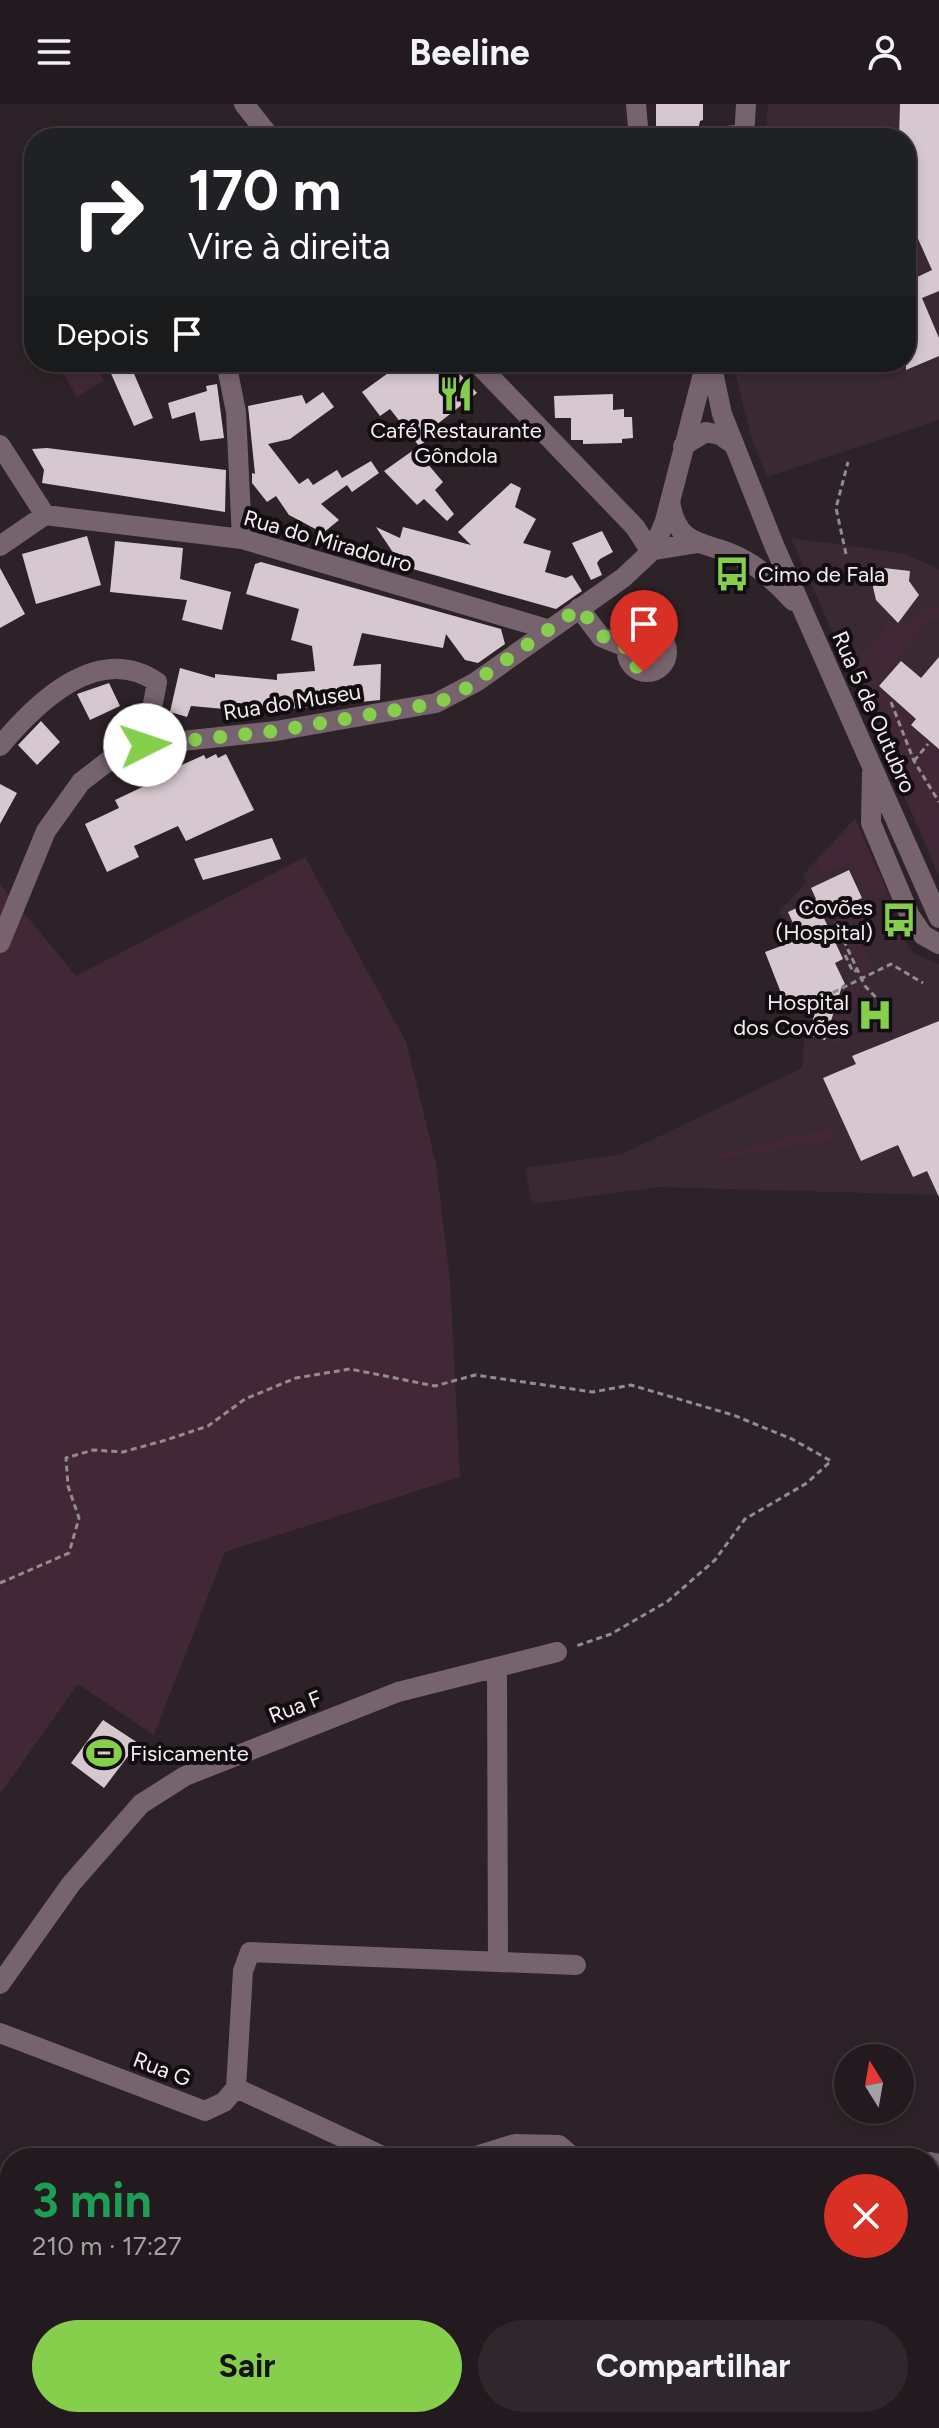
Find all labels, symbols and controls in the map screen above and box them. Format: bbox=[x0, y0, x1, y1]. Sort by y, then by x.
icon: menu bbox=[32, 30, 76, 74]
icon: person bbox=[863, 30, 907, 74]
text: Beeline bbox=[409, 31, 530, 74]
text: 170 m bbox=[188, 157, 341, 224]
icon: right bbox=[56, 160, 160, 264]
text: Vire à direita bbox=[188, 225, 391, 268]
icon: arrive bbox=[165, 312, 209, 356]
text: Depois bbox=[56, 316, 149, 353]
restaurant icon: Café Restaurante Gôndola bbox=[437, 375, 475, 413]
place label: Café Restaurante Gôndola bbox=[370, 417, 542, 469]
street label: Rua do Miradouro bbox=[241, 504, 415, 578]
bus stop icon: Cimo de Fala bbox=[713, 555, 751, 593]
place label: Cimo de Fala bbox=[758, 561, 885, 588]
pin bbox=[610, 590, 678, 672]
icon: arrive bbox=[622, 602, 666, 646]
street label: Rua 5 de Outubro bbox=[826, 627, 922, 797]
street label: Rua do Museu bbox=[221, 678, 363, 726]
position arrow bbox=[103, 703, 187, 787]
place label: Covões (Hospital) bbox=[776, 894, 873, 946]
bus stop icon: Covões (Hospital) bbox=[880, 901, 918, 939]
place label: Hospital dos Covões bbox=[733, 989, 849, 1041]
hospital icon: Hospital dos Covões bbox=[856, 996, 894, 1034]
street label: Rua F bbox=[265, 1685, 325, 1729]
sports icon: Fisicamente bbox=[85, 1734, 123, 1772]
place label: Fisicamente bbox=[130, 1740, 249, 1767]
north arrow bbox=[834, 2044, 914, 2124]
map controls bbox=[834, 2044, 914, 2124]
street label: Rua G bbox=[129, 2046, 195, 2092]
text: 3 min bbox=[32, 2171, 152, 2229]
button: close bbox=[824, 2174, 908, 2258]
text: 210 m · 17:27 bbox=[32, 2230, 182, 2262]
button: Sair bbox=[32, 2320, 462, 2412]
button: Compartilhar bbox=[478, 2320, 908, 2412]

